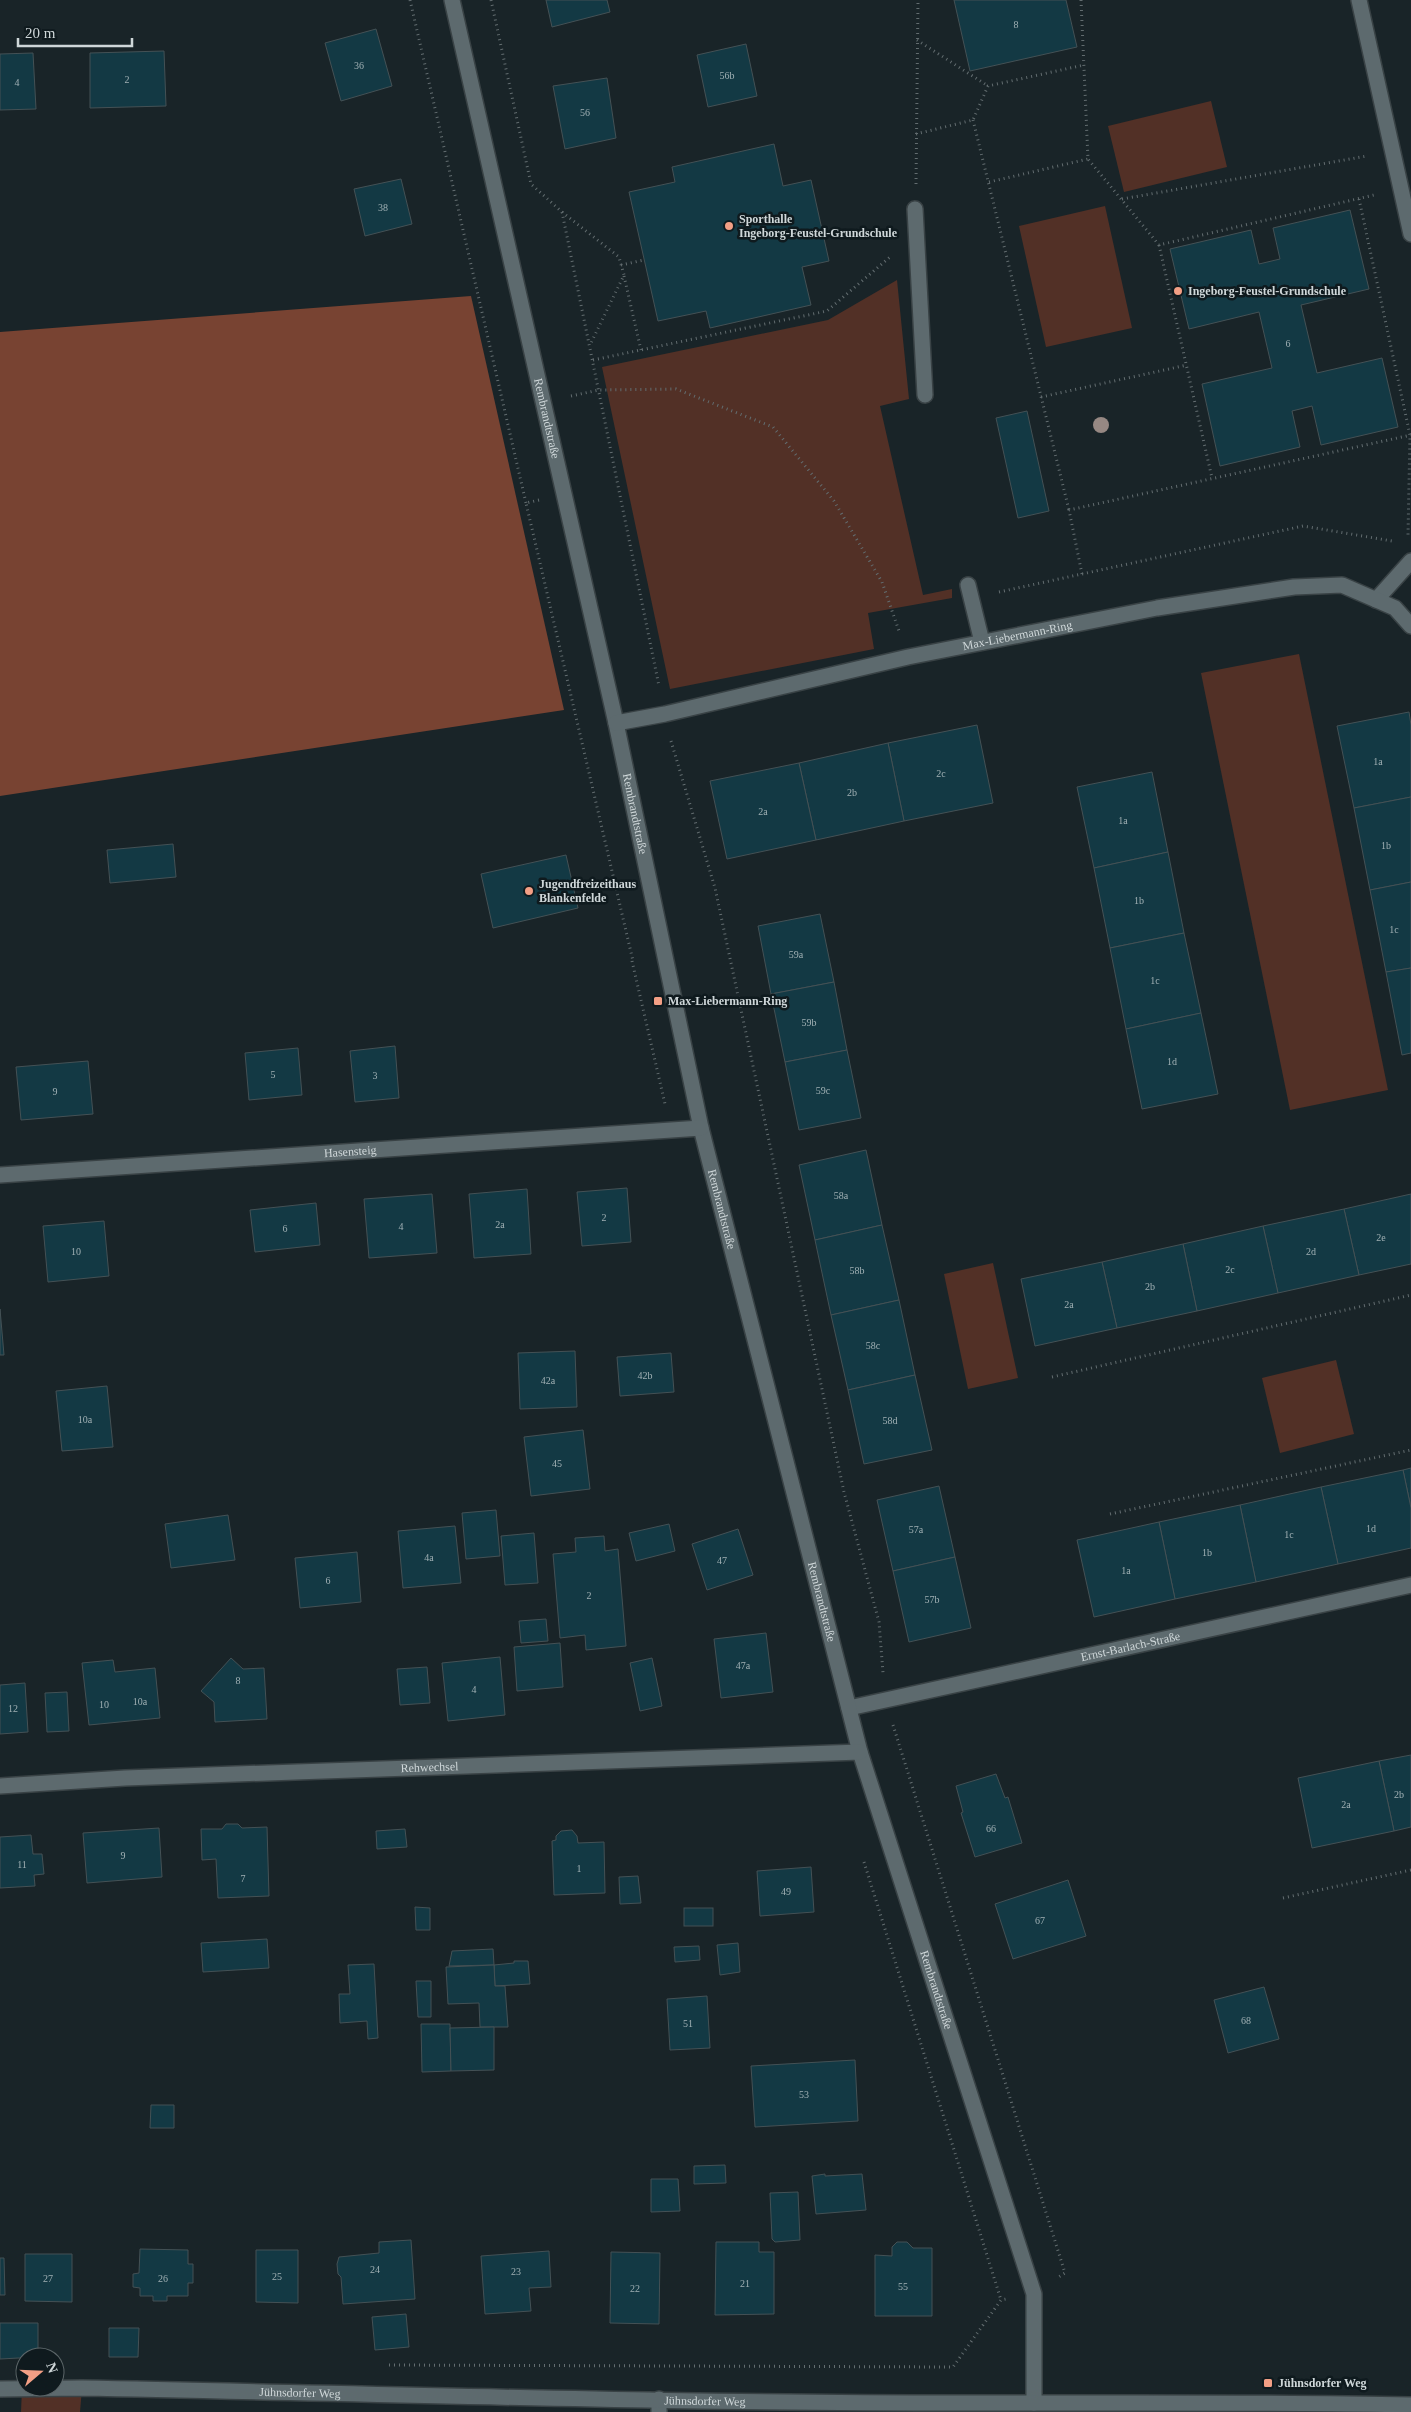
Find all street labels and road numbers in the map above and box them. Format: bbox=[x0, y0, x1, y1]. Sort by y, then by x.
street label: Rembrandtstraße bbox=[531, 377, 563, 460]
street label: Max-Liebermann-Ring bbox=[961, 618, 1073, 653]
street label: Rembrandtstraße bbox=[620, 772, 650, 855]
street label: Hasensteig bbox=[323, 1143, 377, 1160]
street label: Rembrandtstraße bbox=[705, 1168, 739, 1251]
street label: Rembrandtstraße bbox=[805, 1560, 839, 1643]
street label: Ernst-Barlach-Straße bbox=[1079, 1629, 1181, 1664]
street label: Rehwechsel bbox=[400, 1759, 459, 1775]
street label: Rembrandtstraße bbox=[917, 1949, 956, 2031]
street label: Jühnsdorfer Weg bbox=[259, 2385, 341, 2401]
street label: Jühnsdorfer Weg bbox=[664, 2393, 746, 2409]

